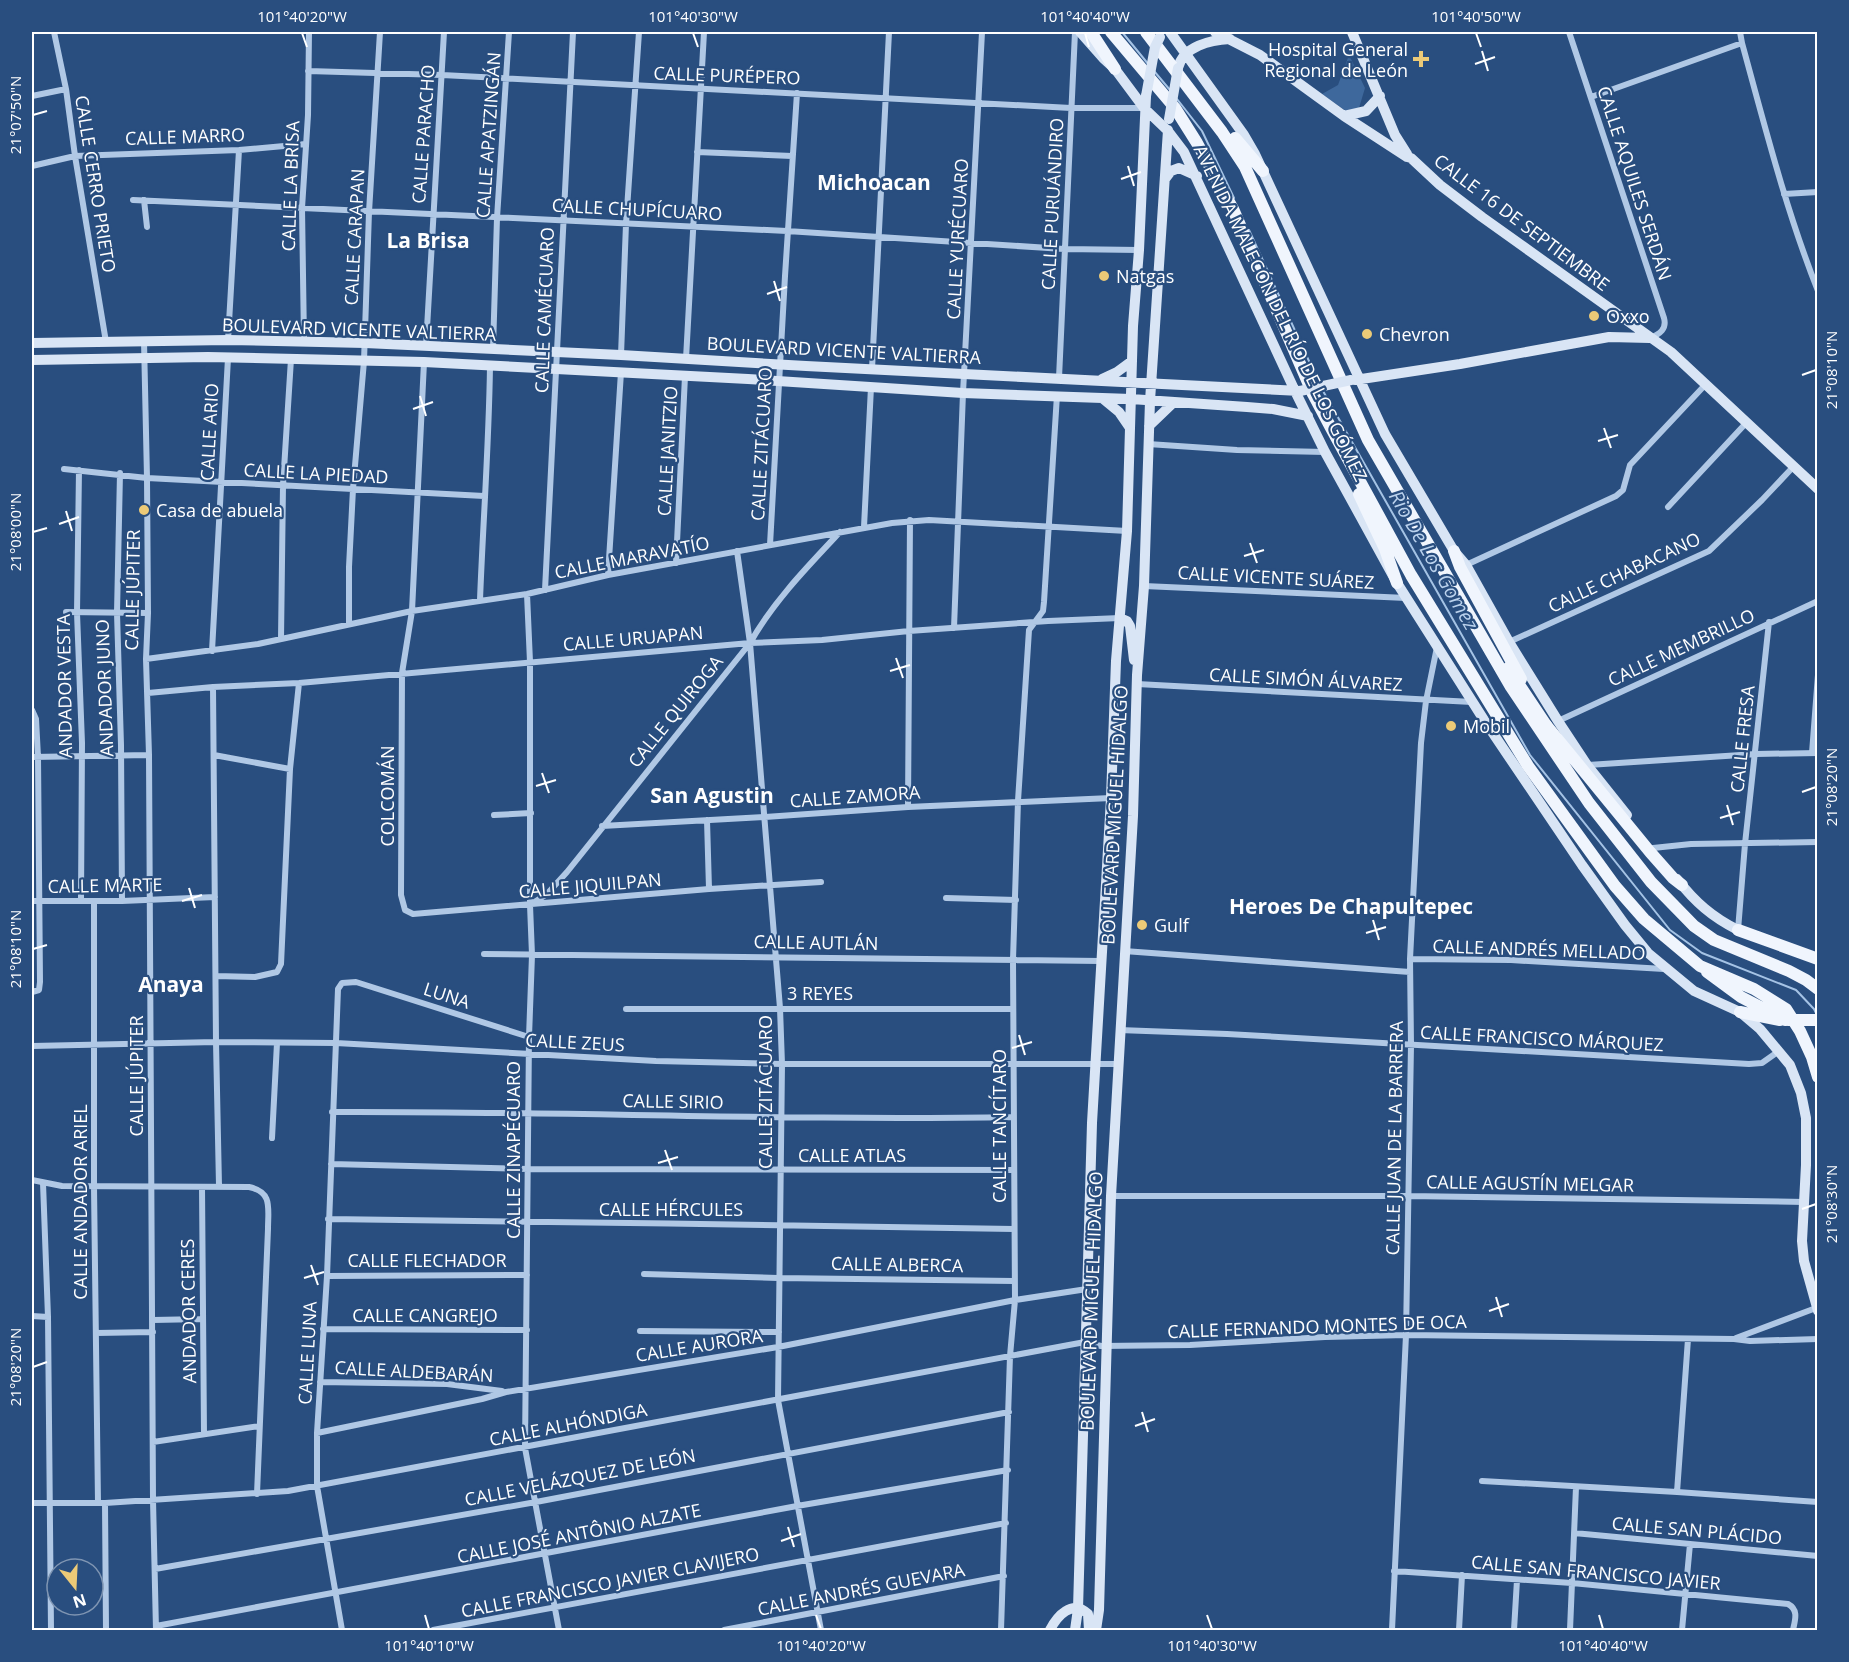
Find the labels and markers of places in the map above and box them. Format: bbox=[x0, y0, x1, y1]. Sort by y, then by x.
place label: Hospital General Regional de León bbox=[1264, 37, 1408, 82]
marker: Hospital General Regional de León bbox=[1412, 50, 1430, 68]
place label: Natgas bbox=[1116, 264, 1174, 288]
marker: Natgas bbox=[1097, 269, 1111, 283]
place label: Oxxo bbox=[1606, 304, 1650, 328]
marker: Oxxo bbox=[1587, 309, 1601, 323]
place label: Chevron bbox=[1379, 322, 1450, 346]
marker: Chevron bbox=[1360, 327, 1374, 341]
place label: Casa de abuela bbox=[156, 498, 283, 522]
marker: Casa de abuela bbox=[137, 503, 151, 517]
place label: Mobil bbox=[1463, 714, 1510, 738]
marker: Mobil bbox=[1444, 719, 1458, 733]
place label: Gulf bbox=[1154, 913, 1190, 937]
marker: Gulf bbox=[1135, 918, 1149, 932]

